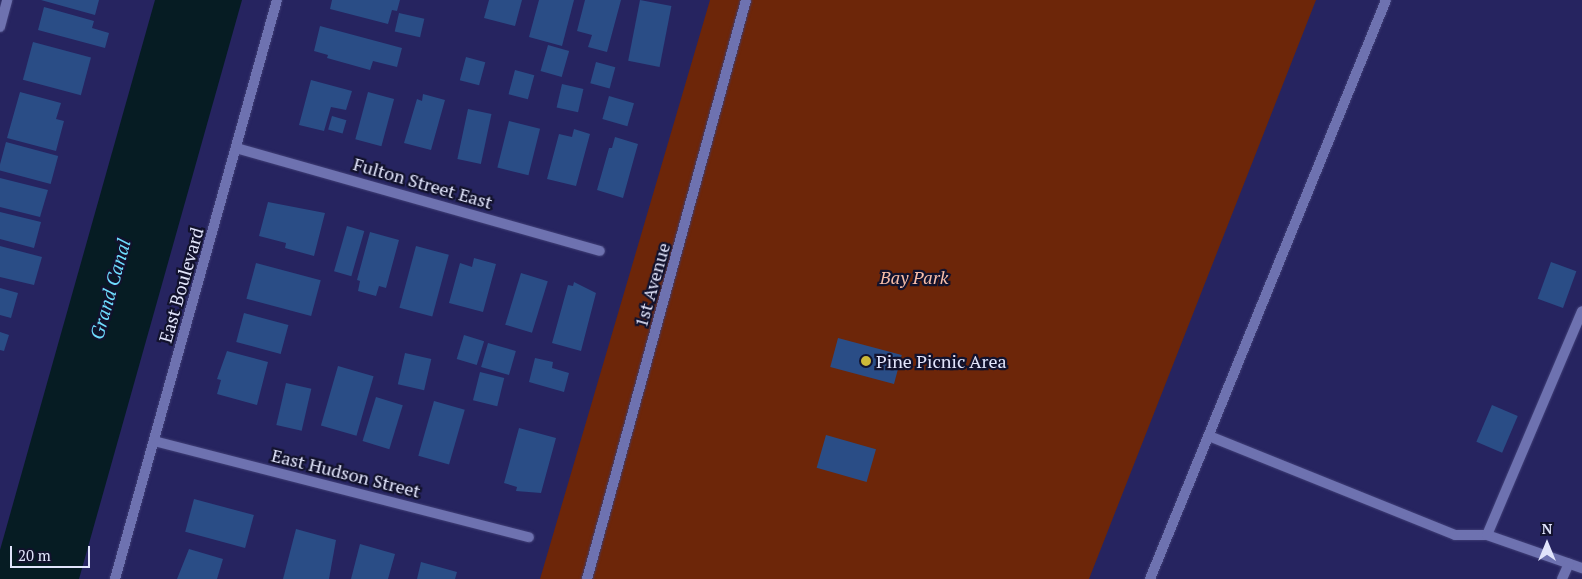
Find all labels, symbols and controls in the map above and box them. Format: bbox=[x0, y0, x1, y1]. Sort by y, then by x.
street label: Fulton Street East bbox=[351, 153, 495, 213]
street label: East Boulevard bbox=[154, 225, 208, 345]
water label: Grand Canal bbox=[85, 236, 135, 342]
street label: 1st Avenue bbox=[630, 240, 674, 330]
park label: Bay Park bbox=[880, 266, 948, 288]
place label: Pine Picnic Area bbox=[876, 350, 1007, 372]
marker: Pine Picnic Area bbox=[860, 355, 872, 367]
street label: East Hudson Street bbox=[269, 444, 423, 502]
north arrow bbox=[1522, 519, 1572, 569]
text: N bbox=[1542, 519, 1552, 538]
scale bar bbox=[12, 536, 92, 568]
text: 20 m bbox=[18, 545, 51, 565]

